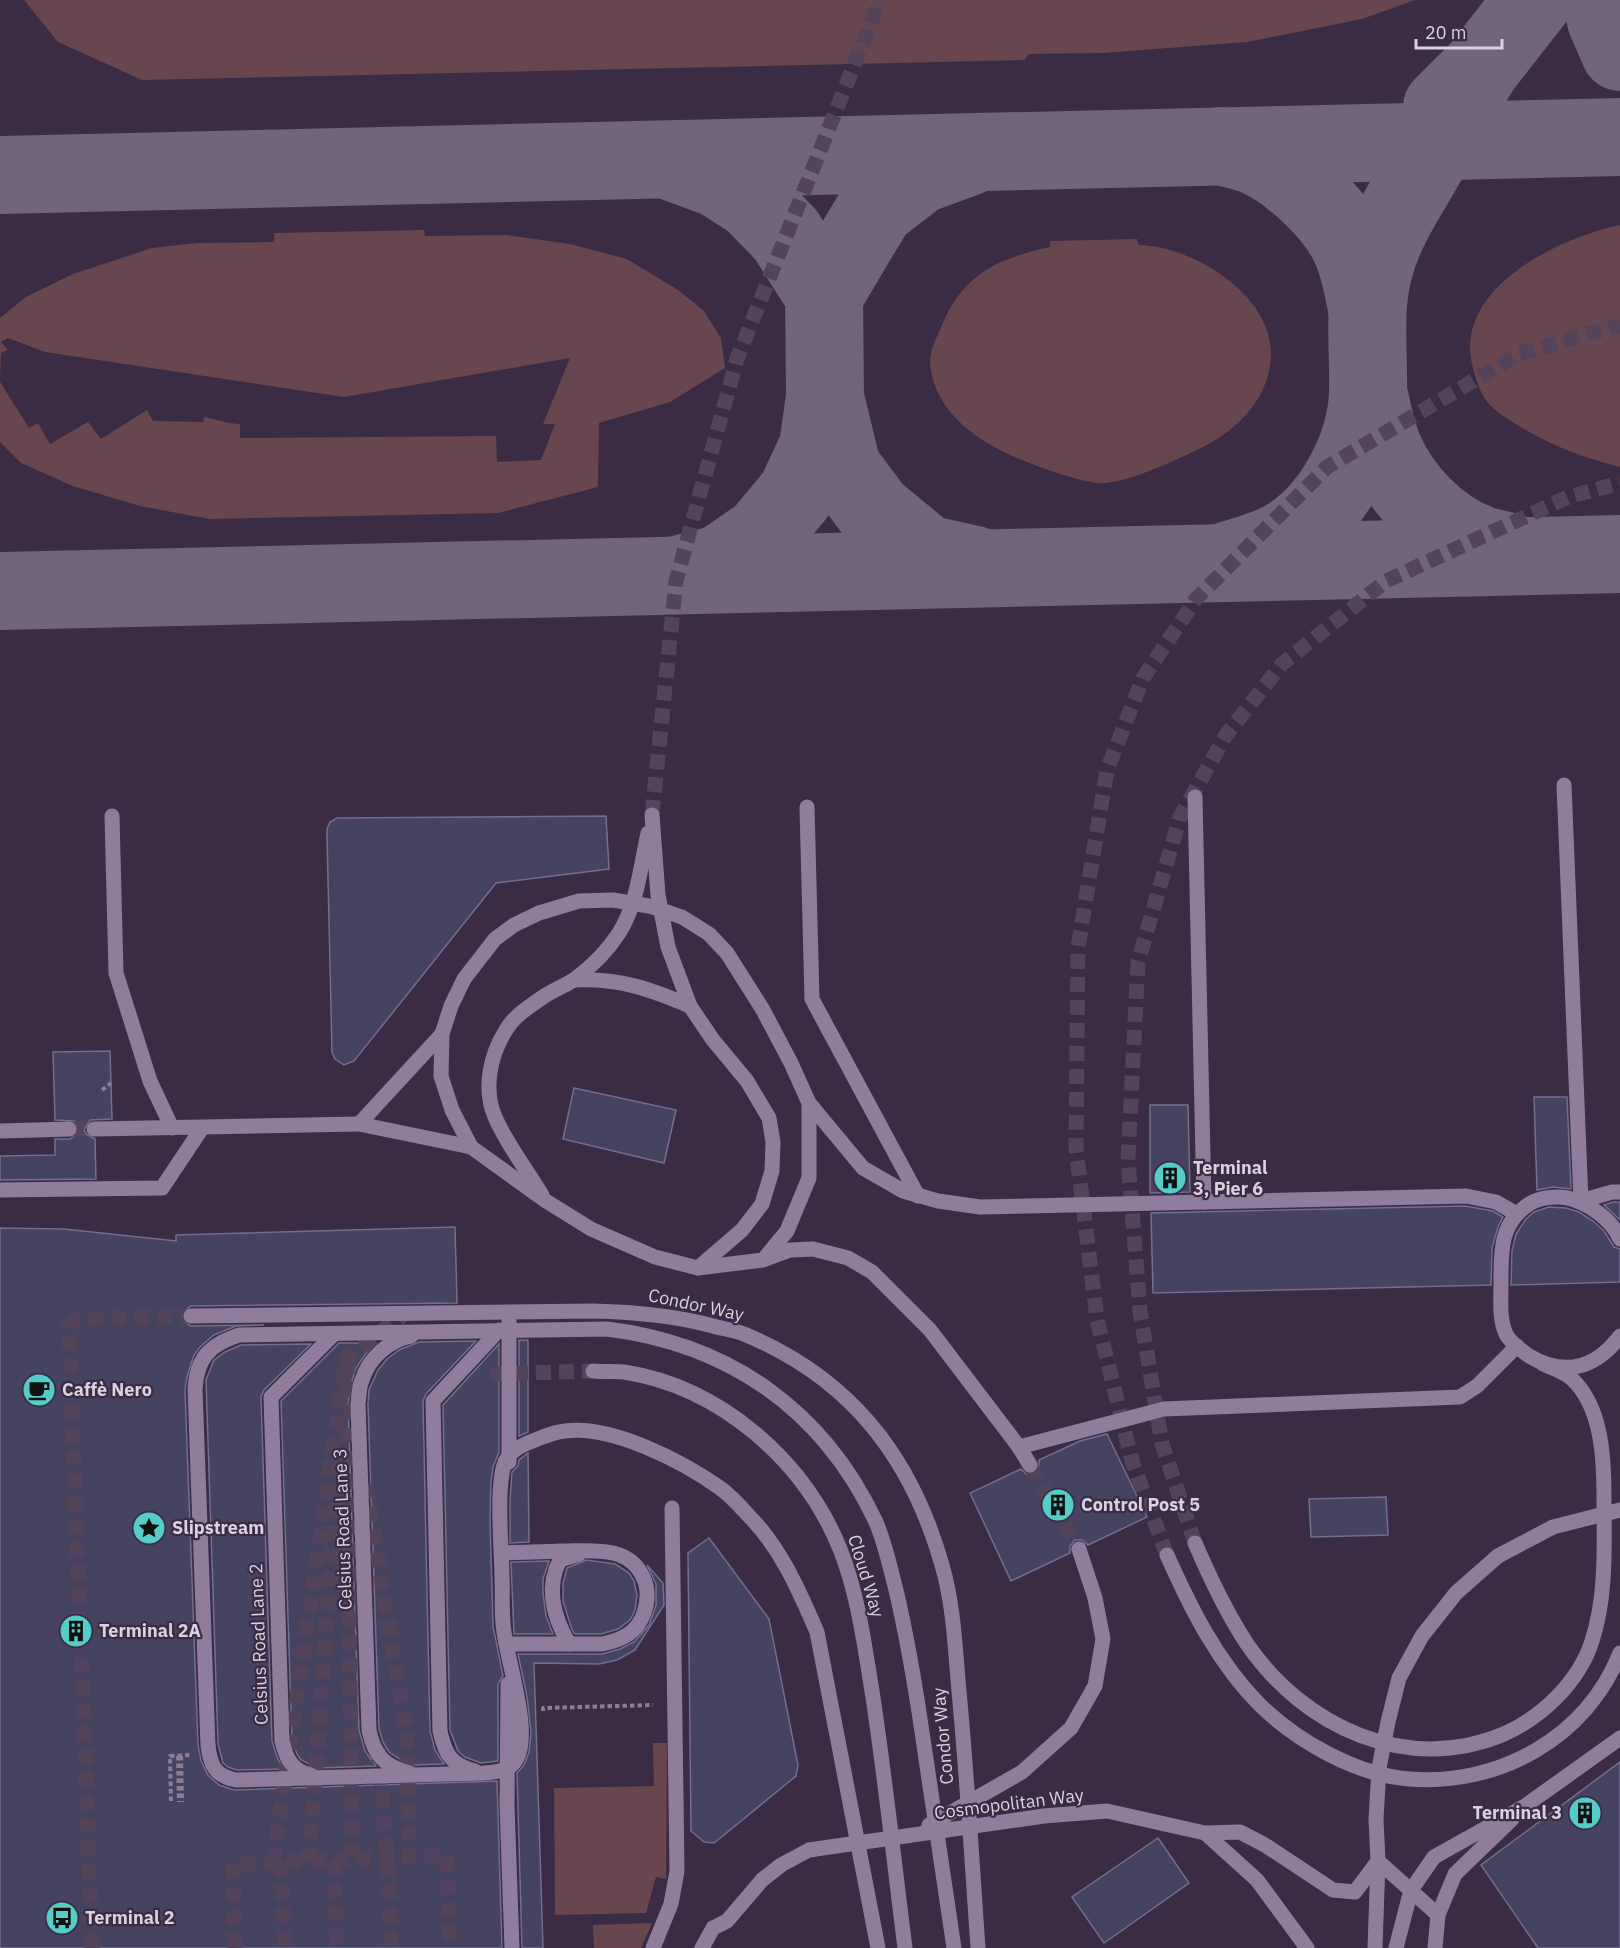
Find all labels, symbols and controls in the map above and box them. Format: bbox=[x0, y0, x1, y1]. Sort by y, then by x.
scale bar bbox=[1416, 12, 1502, 50]
text: 20 m bbox=[1425, 21, 1467, 44]
place label: Terminal 3, Pier 6 bbox=[1193, 1156, 1268, 1200]
building icon: Terminal 3, Pier 6 bbox=[1152, 1160, 1188, 1196]
street label: Condor Way bbox=[646, 1283, 746, 1326]
cafe icon: Caffè Nero bbox=[21, 1372, 57, 1408]
place label: Caffè Nero bbox=[62, 1378, 152, 1401]
street label: Celsius Road Lane 3 bbox=[328, 1448, 357, 1610]
building icon: Control Post 5 bbox=[1040, 1487, 1076, 1523]
place label: Control Post 5 bbox=[1081, 1493, 1200, 1516]
place icon: Slipstream bbox=[131, 1510, 167, 1546]
place label: Slipstream bbox=[172, 1516, 264, 1539]
street label: Cloud Way bbox=[843, 1532, 890, 1620]
street label: Celsius Road Lane 2 bbox=[244, 1563, 273, 1725]
building icon: Terminal 2A bbox=[58, 1613, 94, 1649]
place label: Terminal 2A bbox=[99, 1619, 201, 1642]
street label: Condor Way bbox=[927, 1687, 958, 1785]
street label: Cosmopolitan Way bbox=[933, 1783, 1085, 1824]
building icon: Terminal 3 bbox=[1567, 1795, 1603, 1831]
place label: Terminal 3 bbox=[1473, 1801, 1562, 1824]
bus stop icon: Terminal 2 bbox=[44, 1900, 80, 1936]
place label: Terminal 2 bbox=[85, 1906, 174, 1929]

